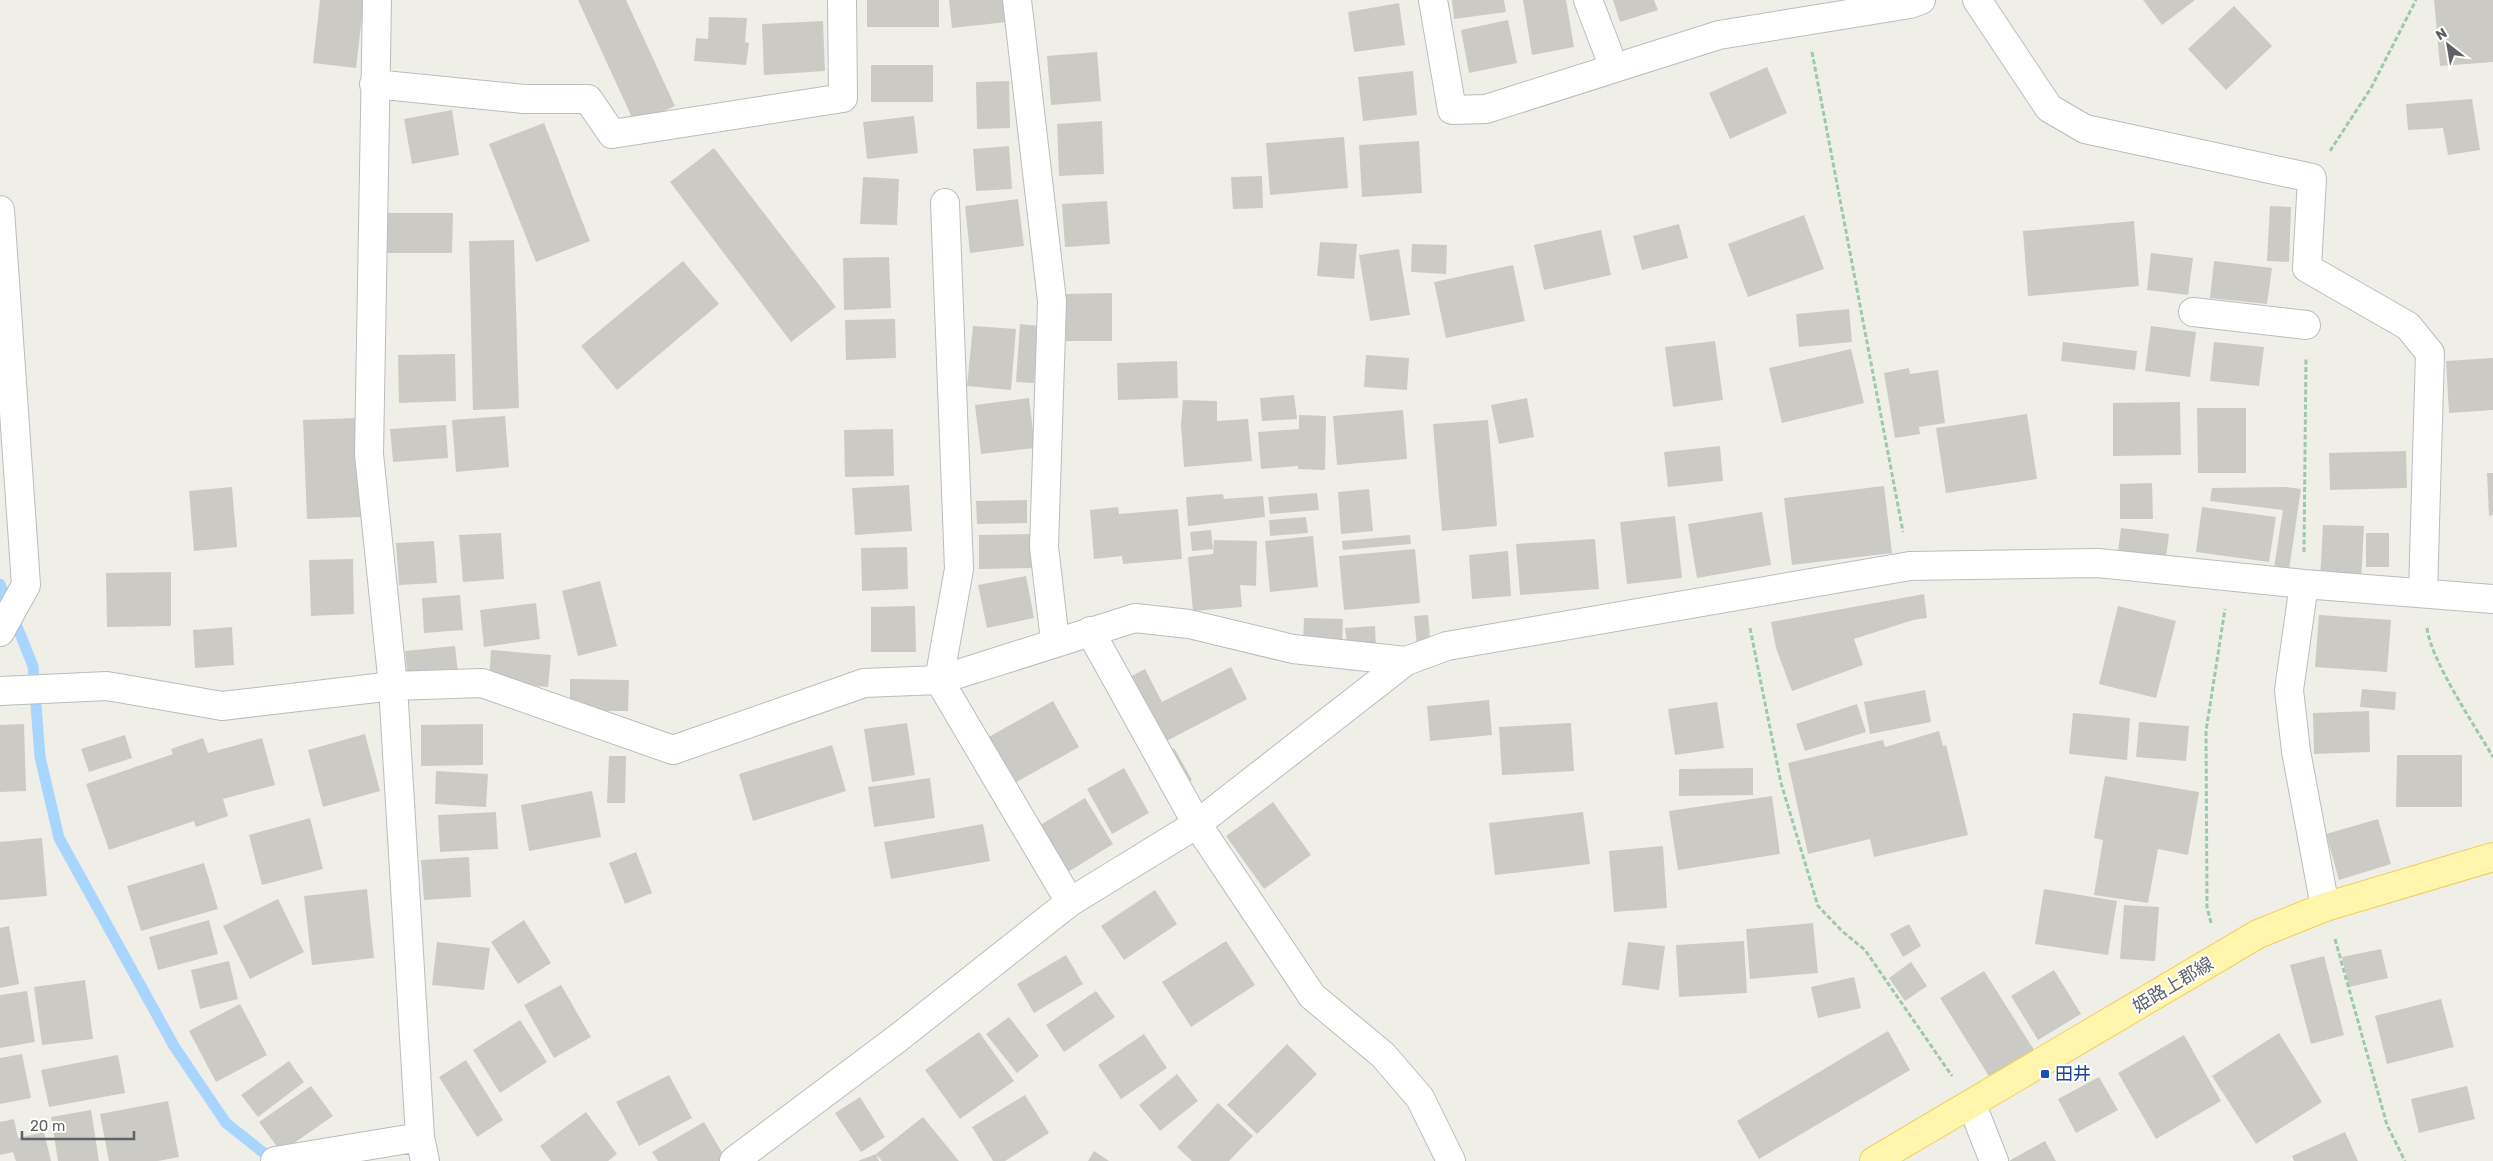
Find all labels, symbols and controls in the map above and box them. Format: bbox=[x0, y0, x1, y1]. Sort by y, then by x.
north arrow bbox=[2423, 20, 2473, 70]
text: N bbox=[2433, 24, 2450, 44]
street label: 姫路上郡線 bbox=[2129, 952, 2217, 1018]
place label: 田井 bbox=[2055, 1063, 2091, 1085]
marker: 田井 bbox=[2039, 1068, 2051, 1080]
scale bar bbox=[22, 1108, 135, 1140]
text: 20 m bbox=[30, 1117, 65, 1135]

